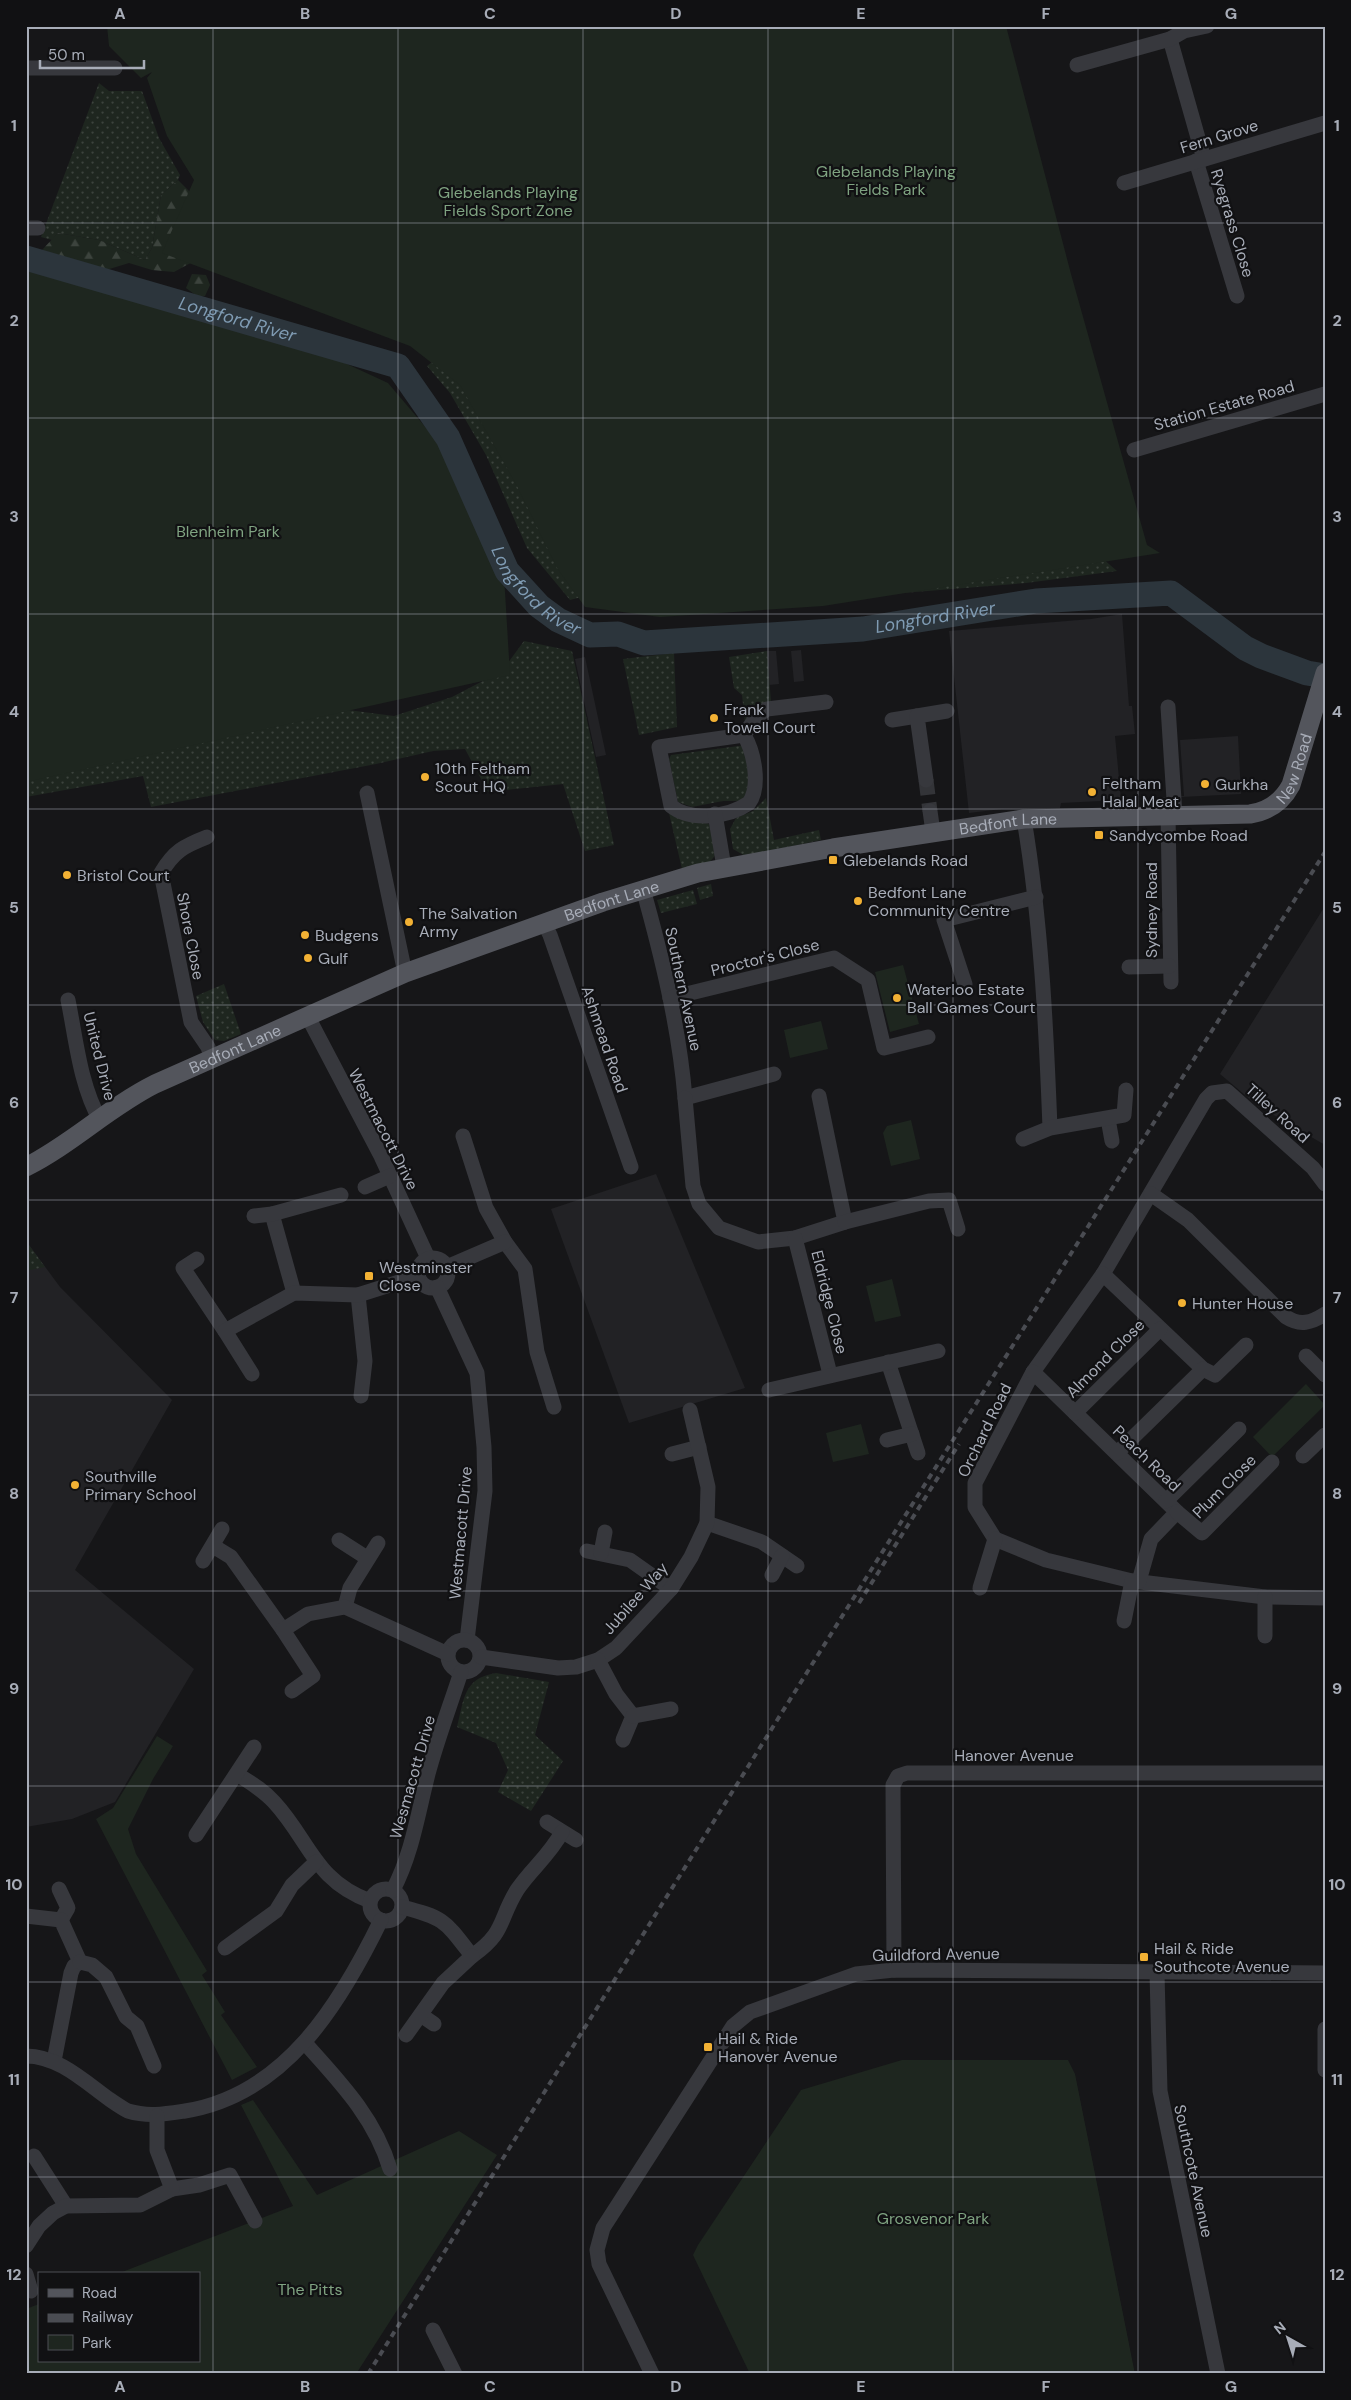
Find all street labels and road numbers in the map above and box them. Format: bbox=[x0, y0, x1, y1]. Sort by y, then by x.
street label: Fern Grove bbox=[1178, 115, 1261, 158]
street label: Ryegrass Close bbox=[1206, 166, 1259, 280]
street label: Station Estate Road bbox=[1151, 375, 1297, 436]
street label: New Road bbox=[1271, 731, 1317, 809]
street label: Bedfont Lane bbox=[958, 808, 1057, 840]
street label: Sydney Road bbox=[1141, 862, 1162, 958]
street label: Bedfont Lane bbox=[561, 876, 662, 926]
street label: Shore Close bbox=[172, 891, 209, 982]
street label: Southern Avenue bbox=[660, 925, 707, 1053]
street label: Proctor's Close bbox=[709, 934, 822, 981]
street label: Ashmead Road bbox=[576, 983, 633, 1095]
street label: United Drive bbox=[78, 1010, 121, 1103]
street label: Bedfont Lane bbox=[186, 1019, 284, 1079]
street label: Westmacott Drive bbox=[344, 1065, 423, 1194]
street label: Tilley Road bbox=[1241, 1079, 1314, 1148]
street label: Eldridge Close bbox=[806, 1248, 853, 1356]
street label: Almond Close bbox=[1061, 1314, 1149, 1402]
street label: Orchard Road bbox=[953, 1380, 1016, 1481]
street label: Peach Road bbox=[1108, 1421, 1185, 1496]
street label: Plum Close bbox=[1188, 1450, 1261, 1523]
street label: Westmacott Drive bbox=[444, 1466, 477, 1601]
street label: Jubilee Way bbox=[598, 1558, 673, 1639]
street label: Wesmacott Drive bbox=[385, 1713, 440, 1841]
street label: Hanover Avenue bbox=[954, 1745, 1074, 1766]
street label: Guildford Avenue bbox=[872, 1943, 1000, 1966]
street label: Southcote Avenue bbox=[1169, 2103, 1218, 2240]

